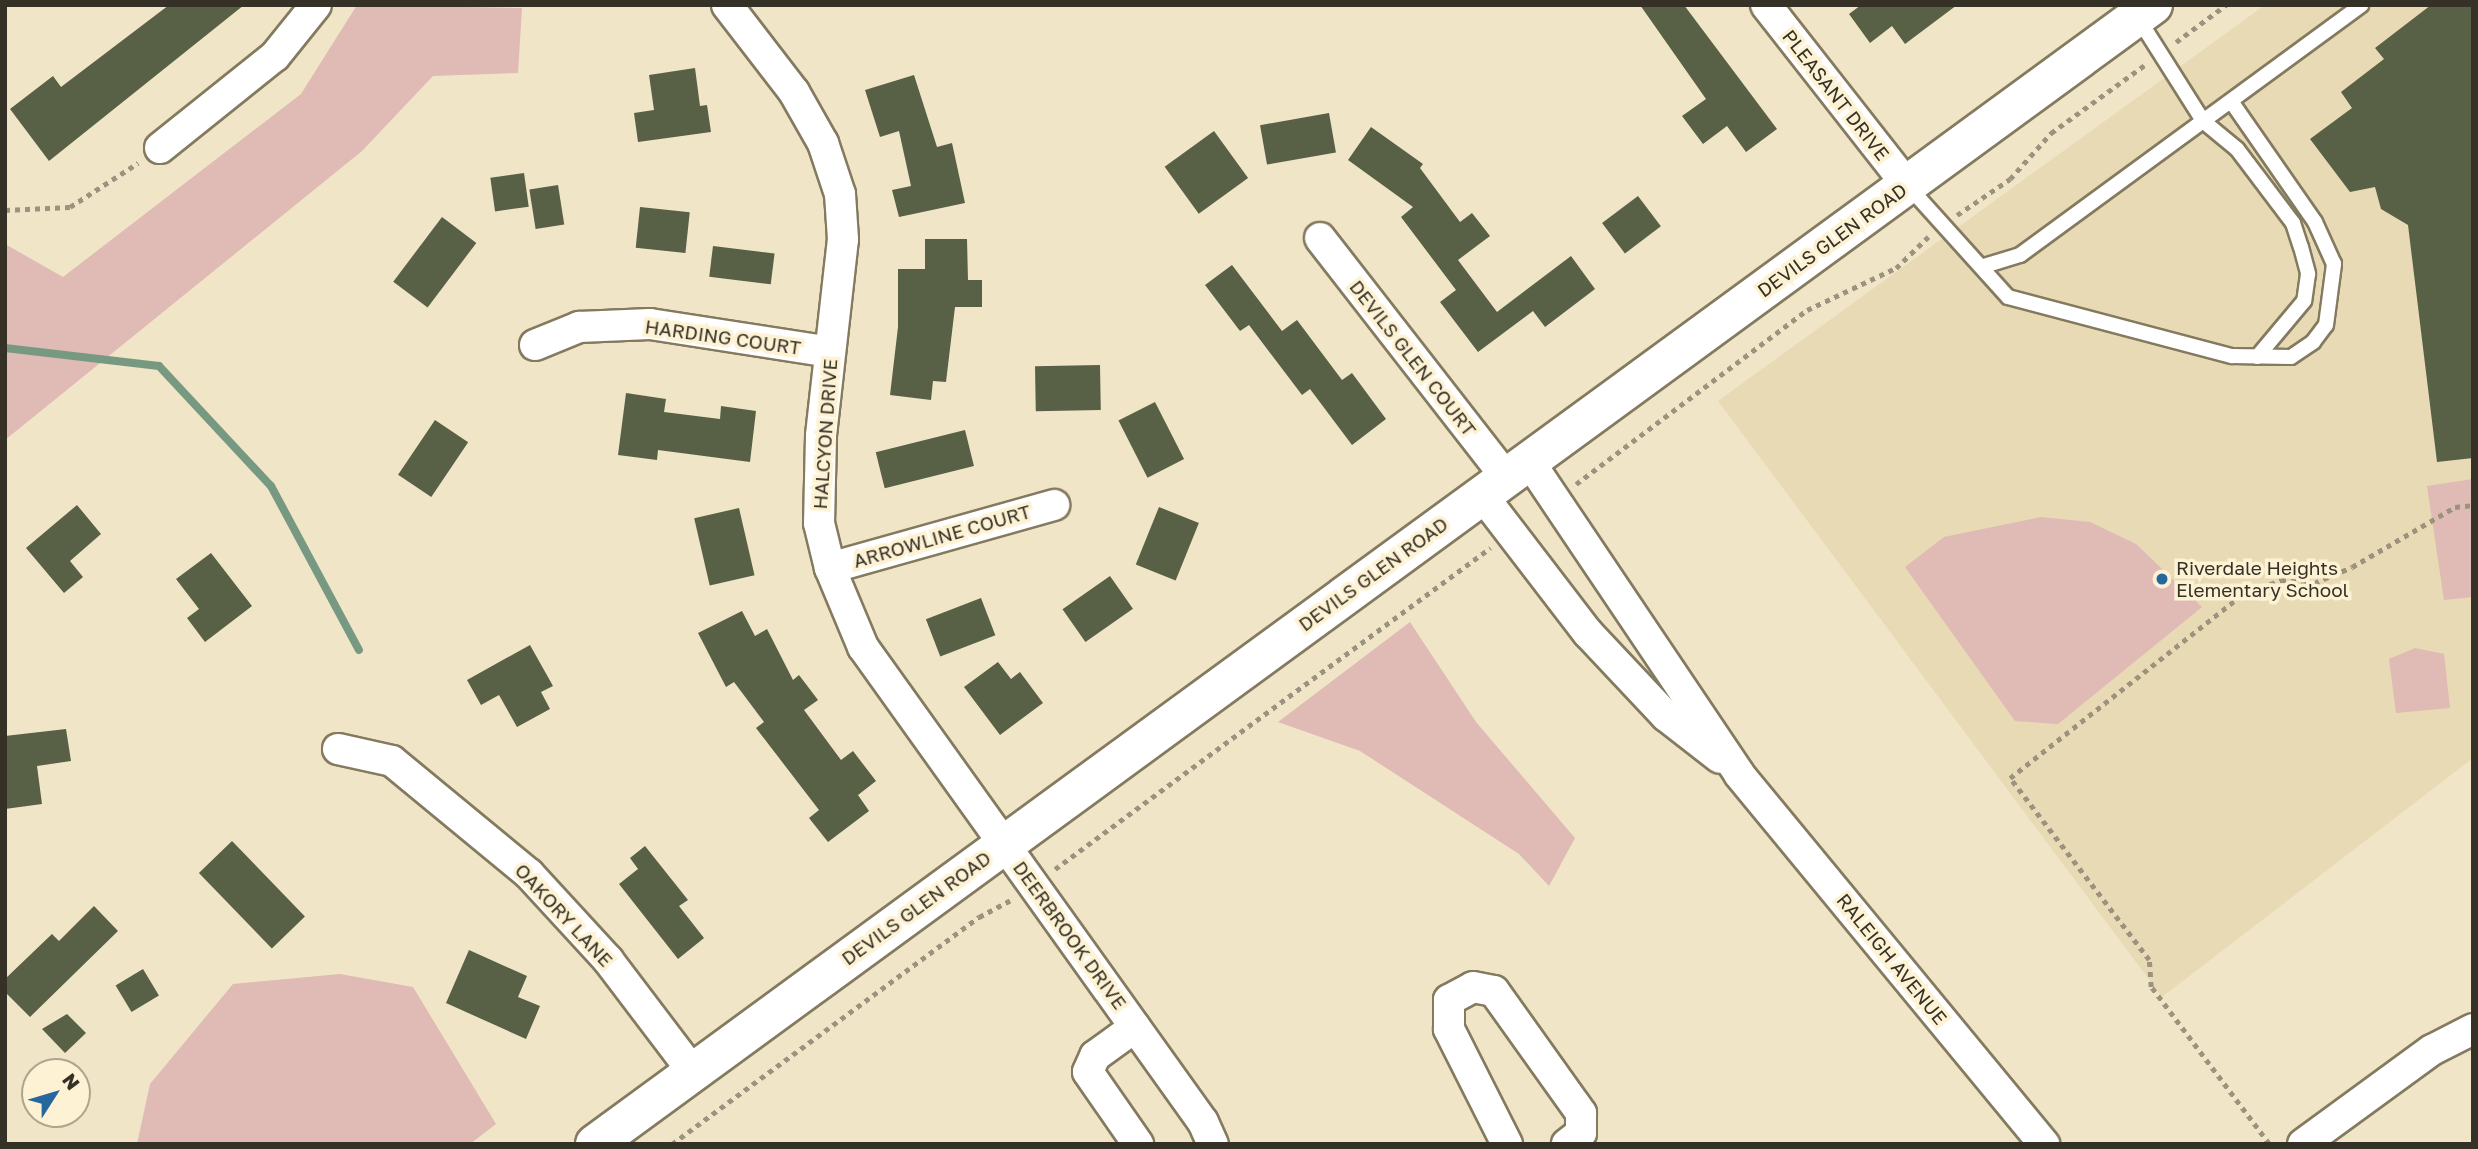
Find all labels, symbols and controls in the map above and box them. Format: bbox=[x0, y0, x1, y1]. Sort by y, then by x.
street label: PLEASANT DRIVE bbox=[1778, 25, 1894, 165]
street label: DEVILS GLEN ROAD bbox=[1753, 178, 1911, 302]
street label: DEVILS GLEN COURT bbox=[1345, 276, 1481, 440]
street label: HARDING COURT bbox=[644, 315, 802, 359]
street label: HALCYON DRIVE bbox=[808, 358, 842, 510]
street label: ARROWLINE COURT bbox=[851, 500, 1033, 572]
street label: DEVILS GLEN ROAD bbox=[1294, 512, 1452, 636]
place label: Riverdale Heights Elementary School bbox=[2176, 557, 2349, 601]
marker: Riverdale Heights Elementary School bbox=[2154, 571, 2170, 587]
street label: DEVILS GLEN ROAD bbox=[837, 846, 995, 970]
street label: DEERBROOK DRIVE bbox=[1009, 856, 1131, 1014]
street label: OAKORY LANE bbox=[510, 859, 618, 971]
street label: RALEIGH AVENUE bbox=[1832, 889, 1952, 1029]
north arrow bbox=[21, 1058, 91, 1128]
text: N bbox=[58, 1069, 85, 1094]

